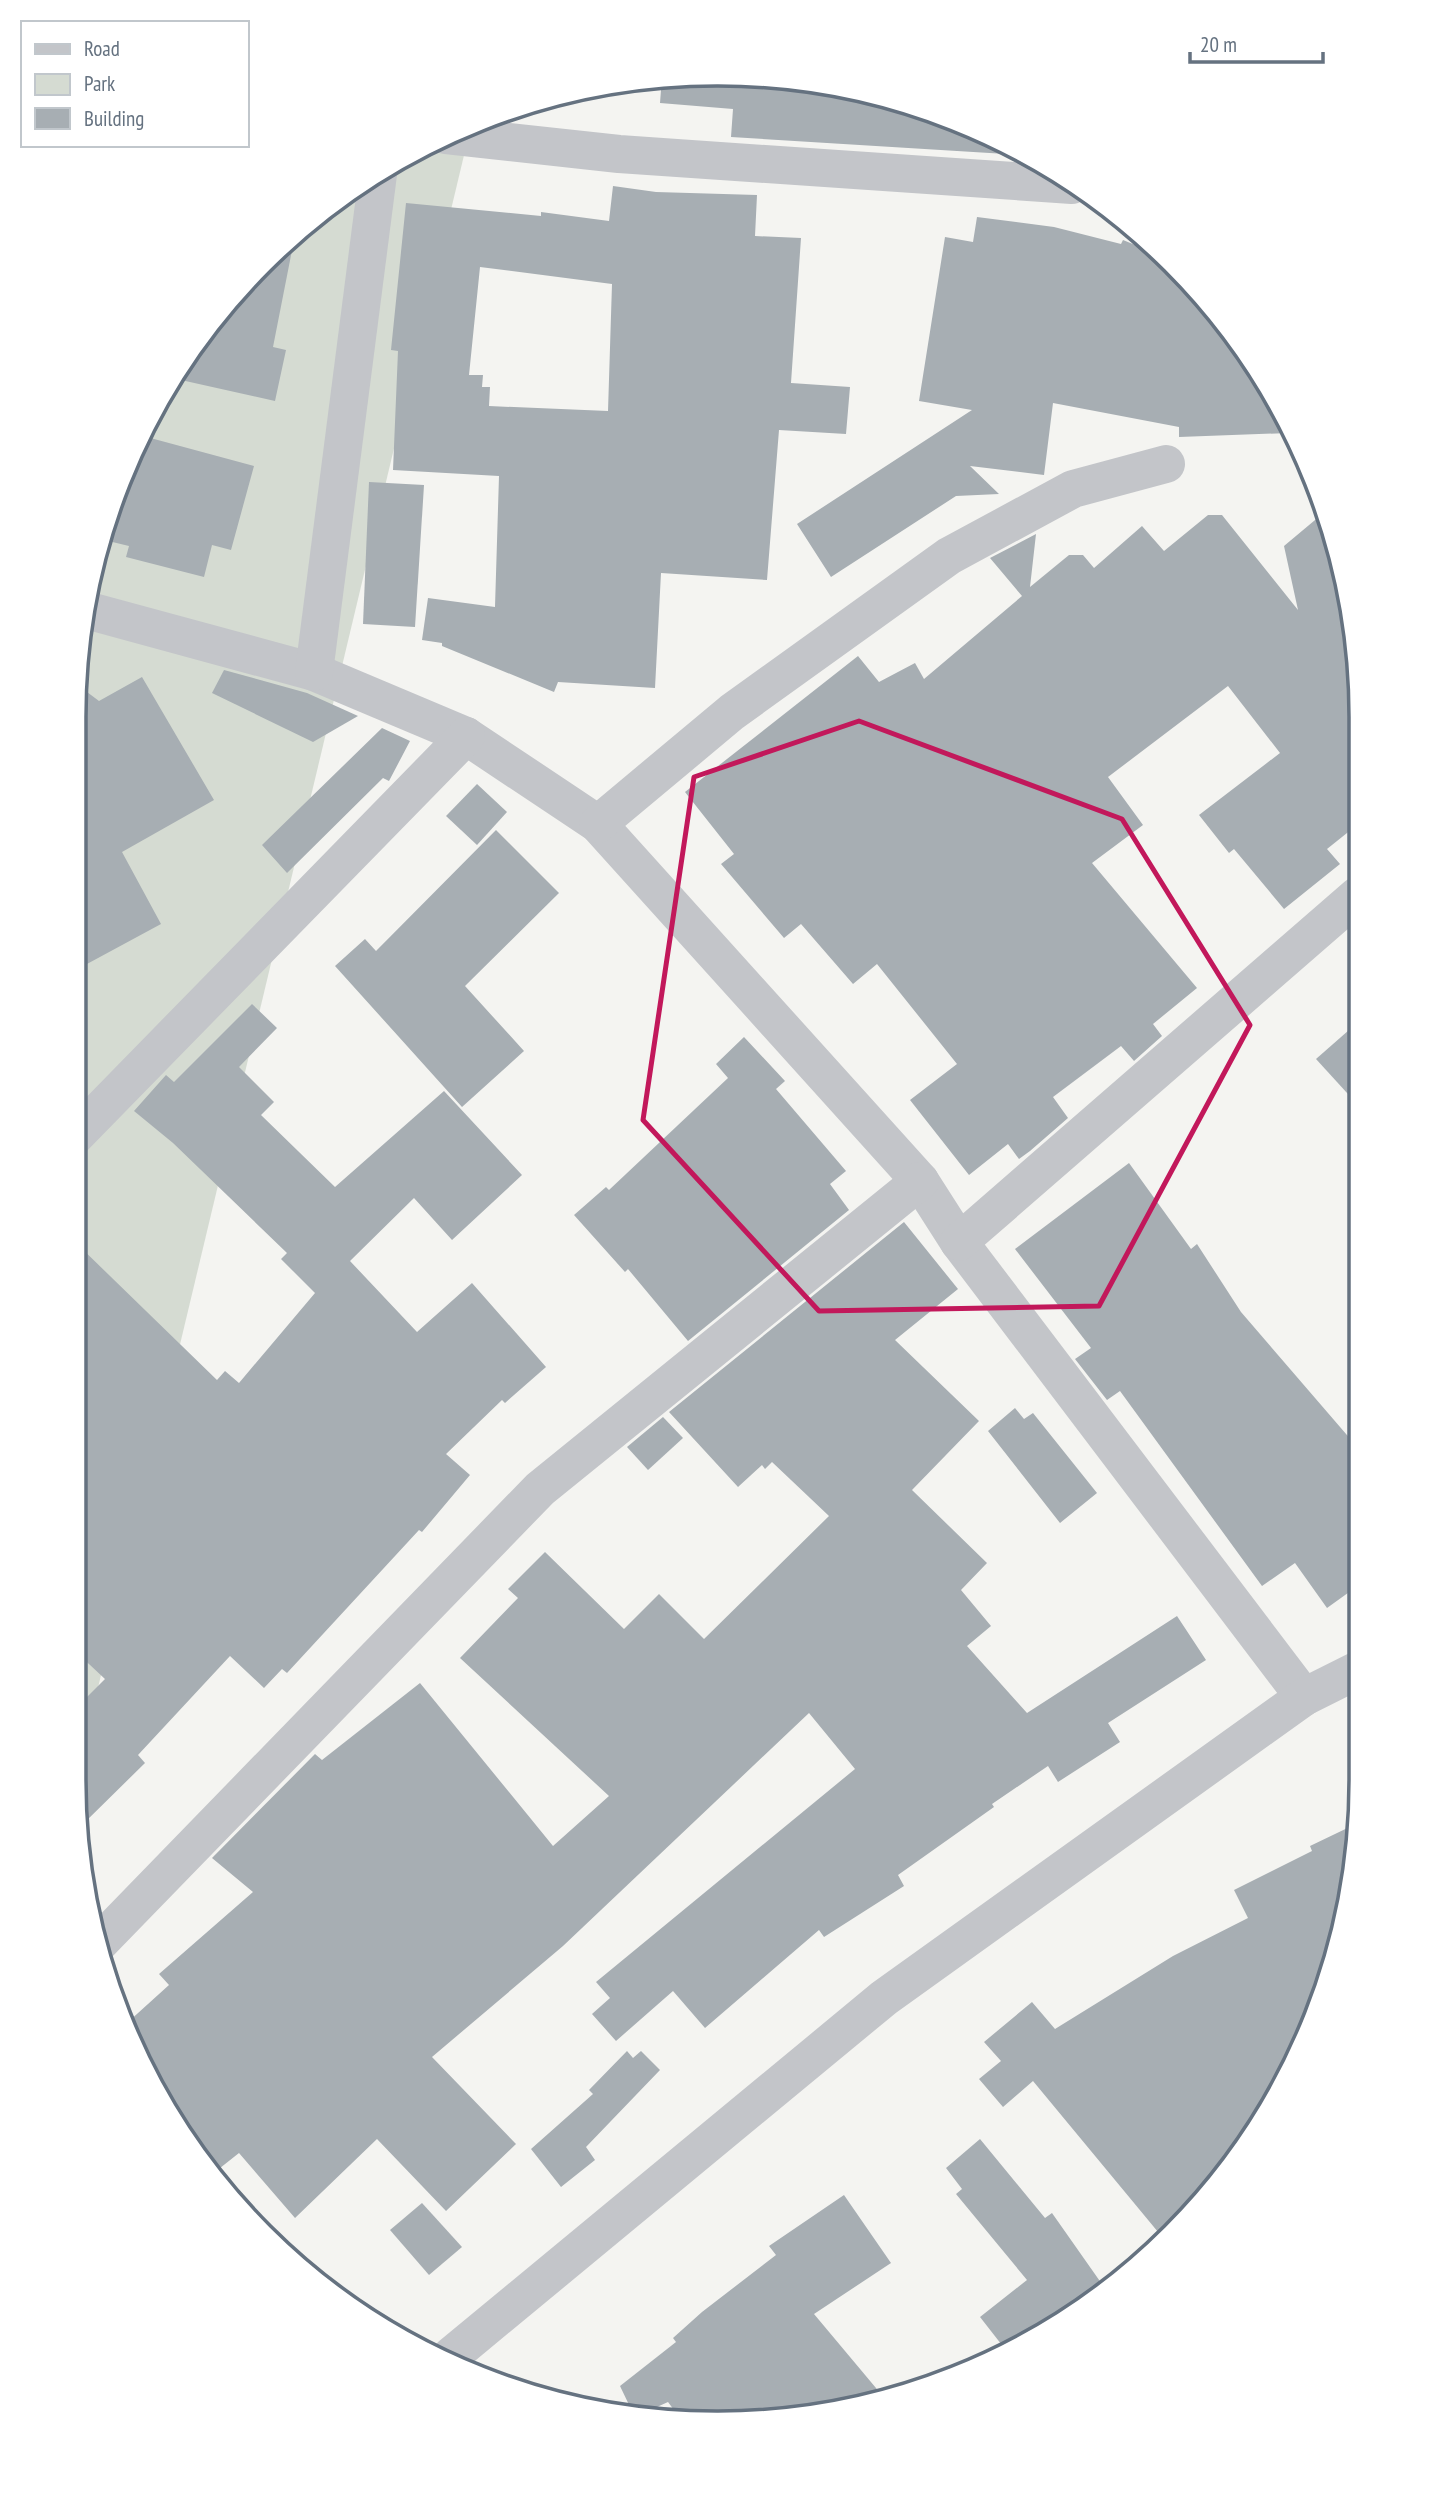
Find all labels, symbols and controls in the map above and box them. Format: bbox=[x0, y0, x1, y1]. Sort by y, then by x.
legend bbox=[21, 21, 248, 147]
scale bar bbox=[1190, 21, 1323, 65]
text: 20 m bbox=[1200, 31, 1237, 58]
text: Road bbox=[84, 35, 120, 62]
text: Park bbox=[84, 70, 115, 97]
text: Building bbox=[84, 105, 144, 132]

